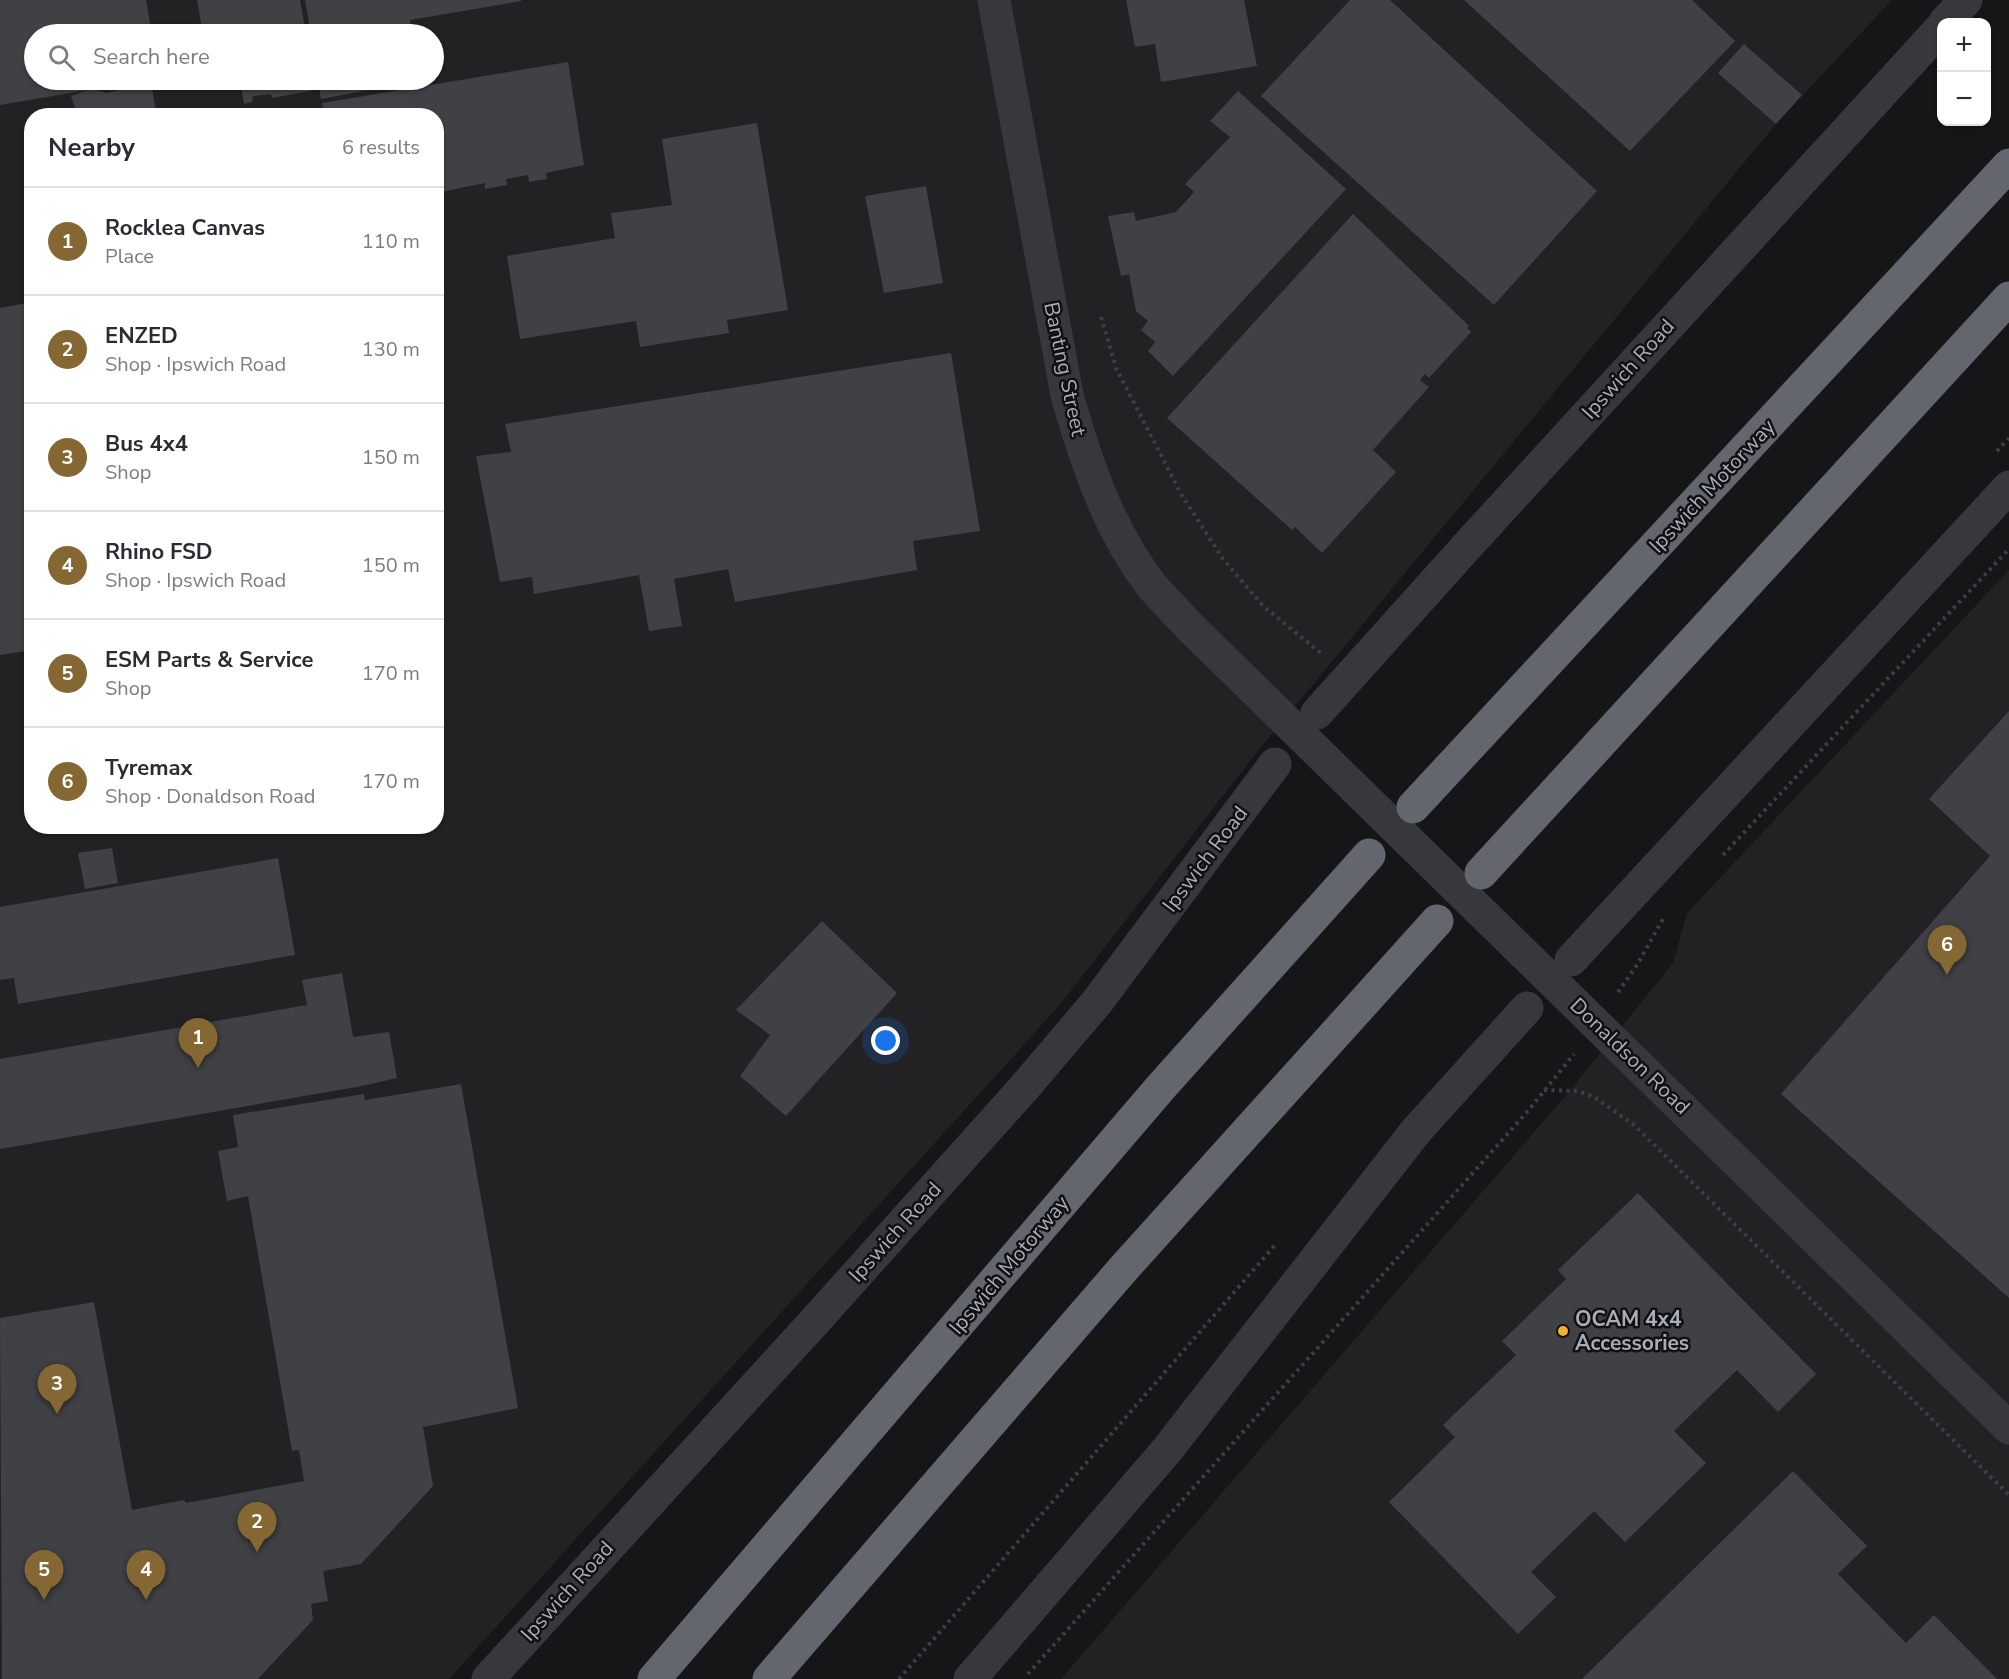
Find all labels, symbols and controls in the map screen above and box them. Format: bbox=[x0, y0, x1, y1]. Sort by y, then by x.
map controls bbox=[1937, 18, 1991, 126]
button: + bbox=[1937, 18, 1991, 72]
search box bbox=[24, 24, 444, 90]
icon: search bbox=[45, 41, 78, 74]
text: Search here bbox=[93, 42, 210, 72]
button: − bbox=[1937, 72, 1991, 126]
text: Nearby bbox=[48, 130, 135, 165]
text: 6 results bbox=[342, 134, 420, 161]
text: Rocklea Canvas bbox=[105, 213, 265, 243]
text: 1 bbox=[62, 228, 74, 255]
text: 110 m bbox=[362, 228, 420, 255]
text: Place bbox=[105, 243, 154, 270]
street label: Banting Street bbox=[1037, 299, 1093, 439]
street label: Ipswich Road bbox=[1575, 313, 1681, 425]
text: ENZED bbox=[105, 321, 178, 351]
text: 2 bbox=[62, 336, 74, 363]
text: 130 m bbox=[362, 336, 420, 363]
text: Shop · Ipswich Road bbox=[105, 351, 286, 378]
street label: Ipswich Motorway bbox=[1643, 413, 1781, 559]
text: Bus 4x4 bbox=[105, 429, 188, 459]
text: 3 bbox=[62, 444, 74, 471]
text: 150 m bbox=[362, 444, 420, 471]
text: Shop bbox=[105, 459, 151, 486]
text: Rhino FSD bbox=[105, 537, 213, 567]
text: 4 bbox=[62, 552, 74, 579]
text: 150 m bbox=[362, 552, 420, 579]
text: Shop · Ipswich Road bbox=[105, 567, 286, 594]
text: ESM Parts & Service bbox=[105, 645, 313, 675]
text: 5 bbox=[62, 660, 74, 687]
text: 170 m bbox=[362, 660, 420, 687]
text: Shop bbox=[105, 675, 151, 702]
text: Tyremax bbox=[105, 753, 193, 783]
text: 6 bbox=[62, 768, 74, 795]
text: 170 m bbox=[362, 768, 420, 795]
text: Shop · Donaldson Road bbox=[105, 783, 315, 810]
street label: Ipswich Road bbox=[1156, 800, 1254, 918]
pin: 6 bbox=[1928, 926, 1966, 975]
street label: Donaldson Road bbox=[1564, 992, 1696, 1120]
pin: 1 bbox=[178, 1018, 218, 1068]
your location bbox=[871, 1026, 900, 1055]
street label: Ipswich Road bbox=[842, 1176, 948, 1288]
street label: Ipswich Motorway bbox=[943, 1190, 1075, 1340]
place label: OCAM 4x4 Accessories bbox=[1575, 1305, 1689, 1357]
marker: OCAM 4x4 Accessories bbox=[1556, 1324, 1570, 1338]
pin: 3 bbox=[38, 1364, 76, 1414]
pin: 2 bbox=[238, 1502, 276, 1552]
street label: Ipswich Road bbox=[514, 1535, 620, 1647]
pin: 5 bbox=[24, 1550, 63, 1600]
pin: 4 bbox=[126, 1550, 166, 1600]

